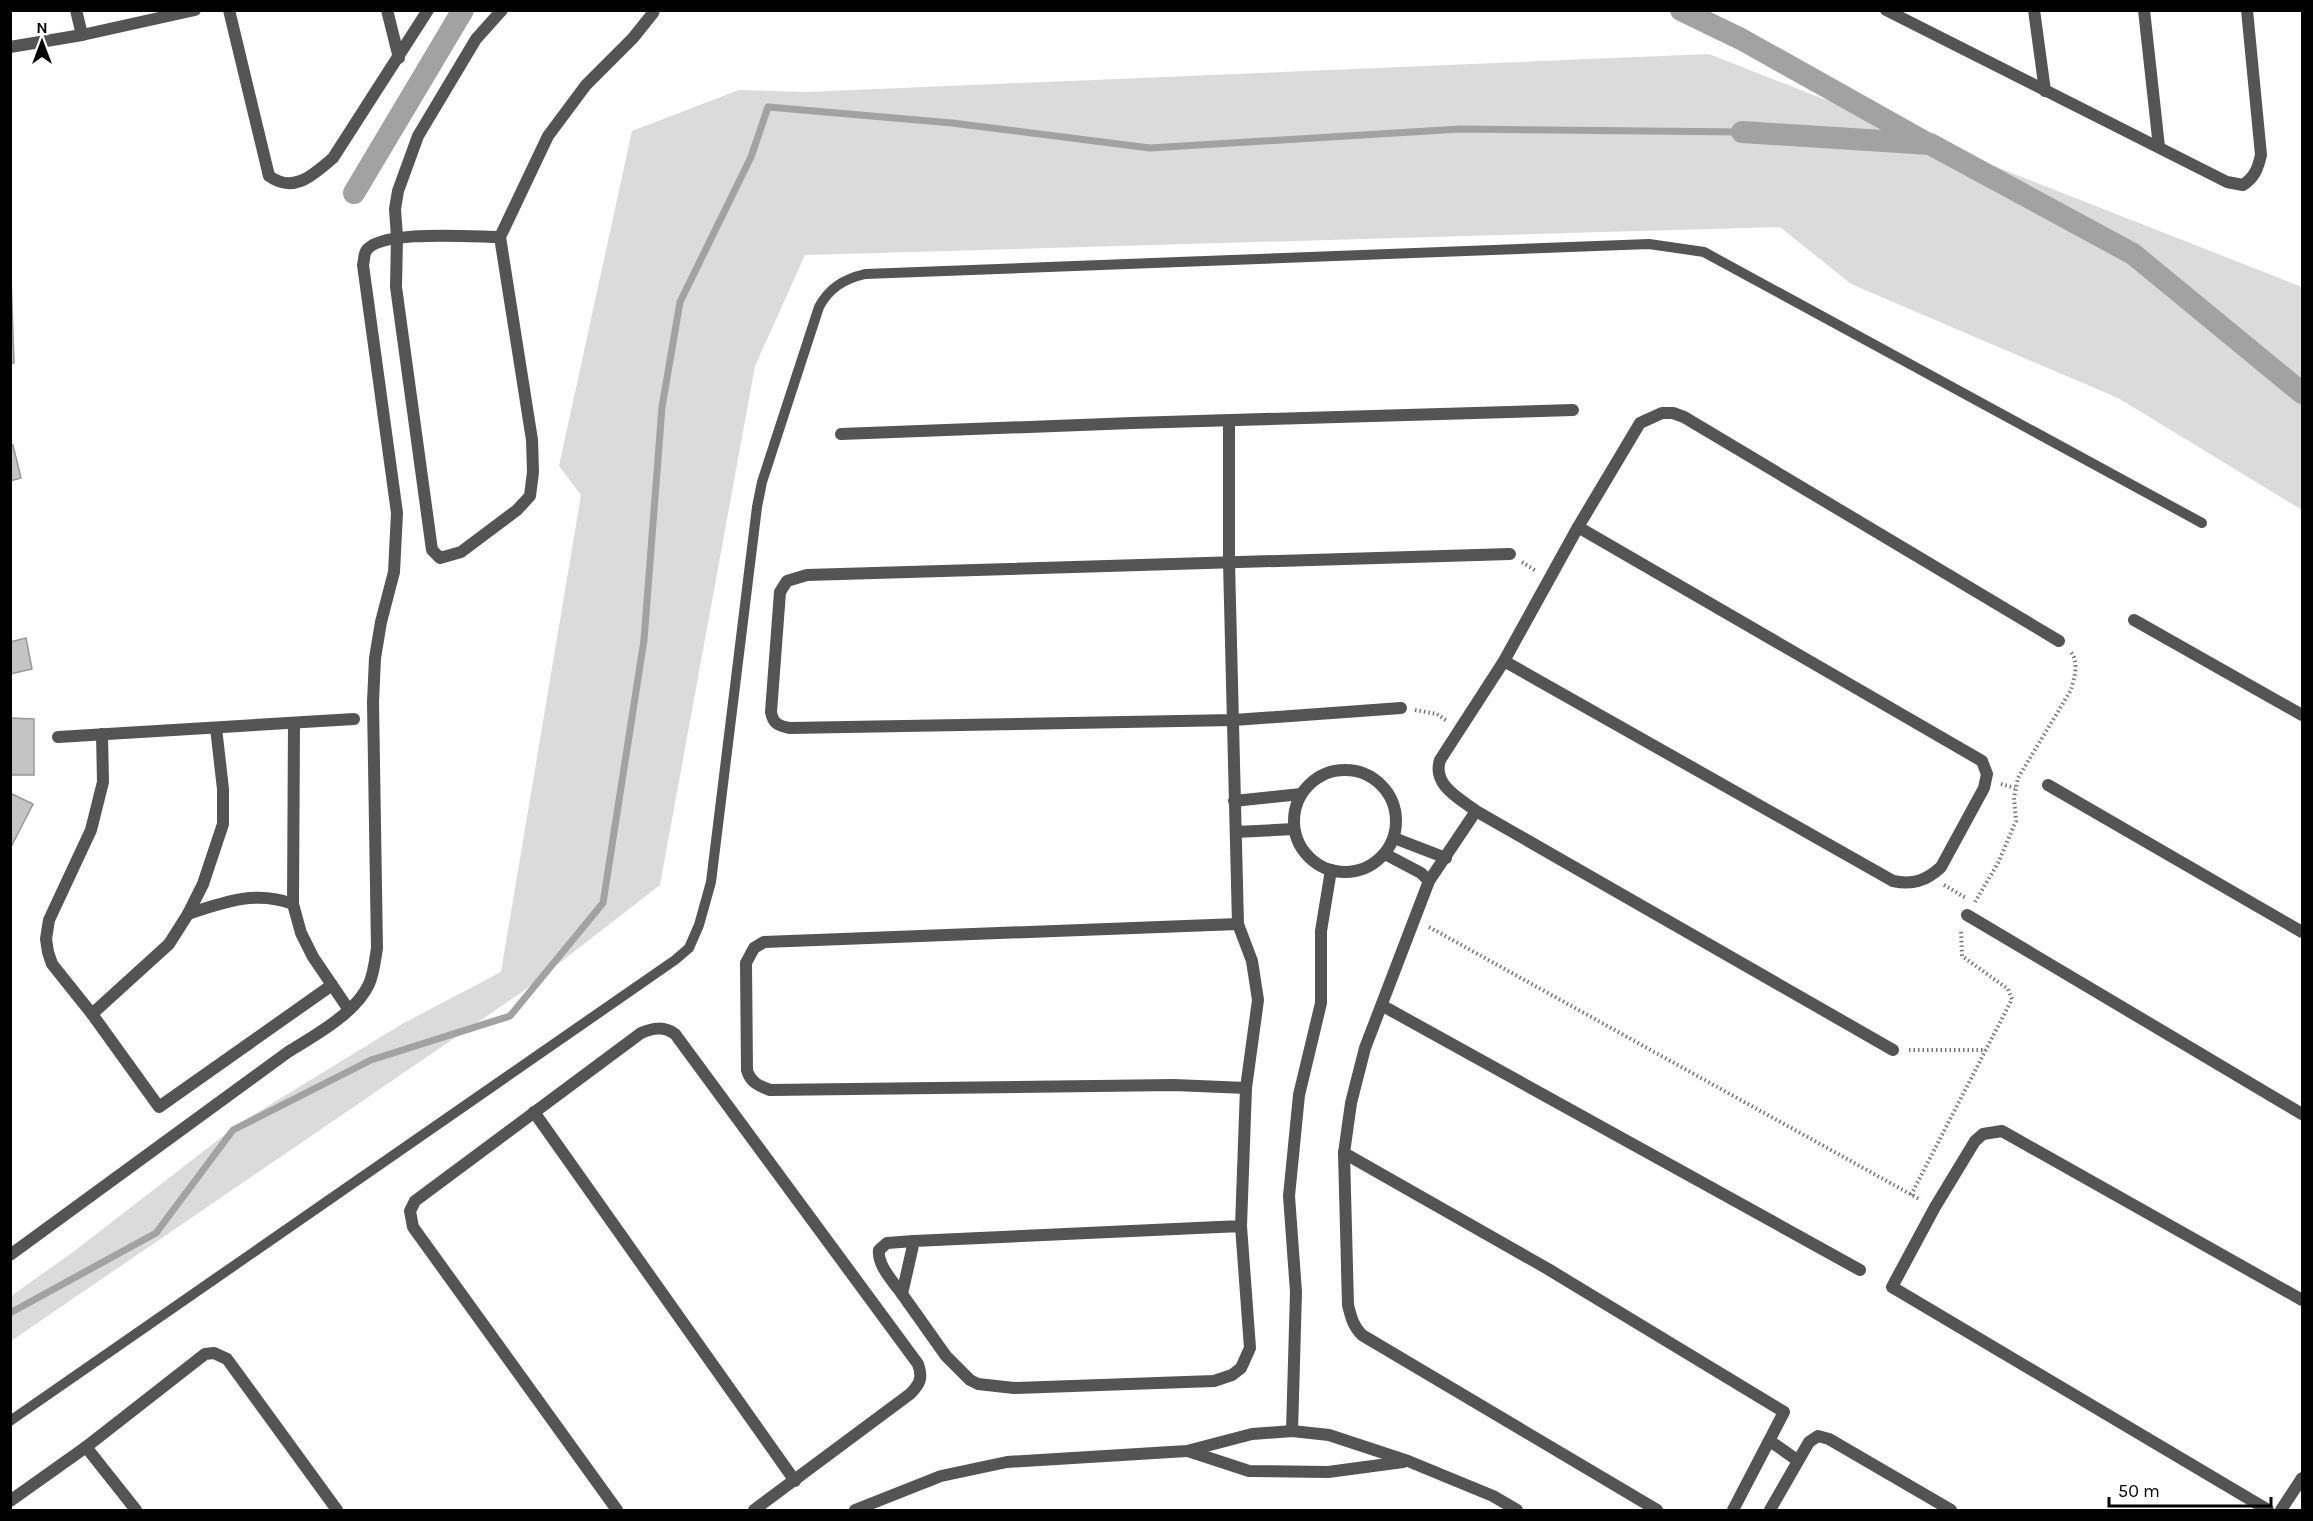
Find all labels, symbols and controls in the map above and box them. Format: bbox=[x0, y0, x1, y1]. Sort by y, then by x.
north arrow bbox=[12, 12, 72, 72]
text: N bbox=[36, 18, 48, 37]
scale bar bbox=[2109, 1470, 2271, 1508]
text: 50 m bbox=[2118, 1480, 2160, 1502]

